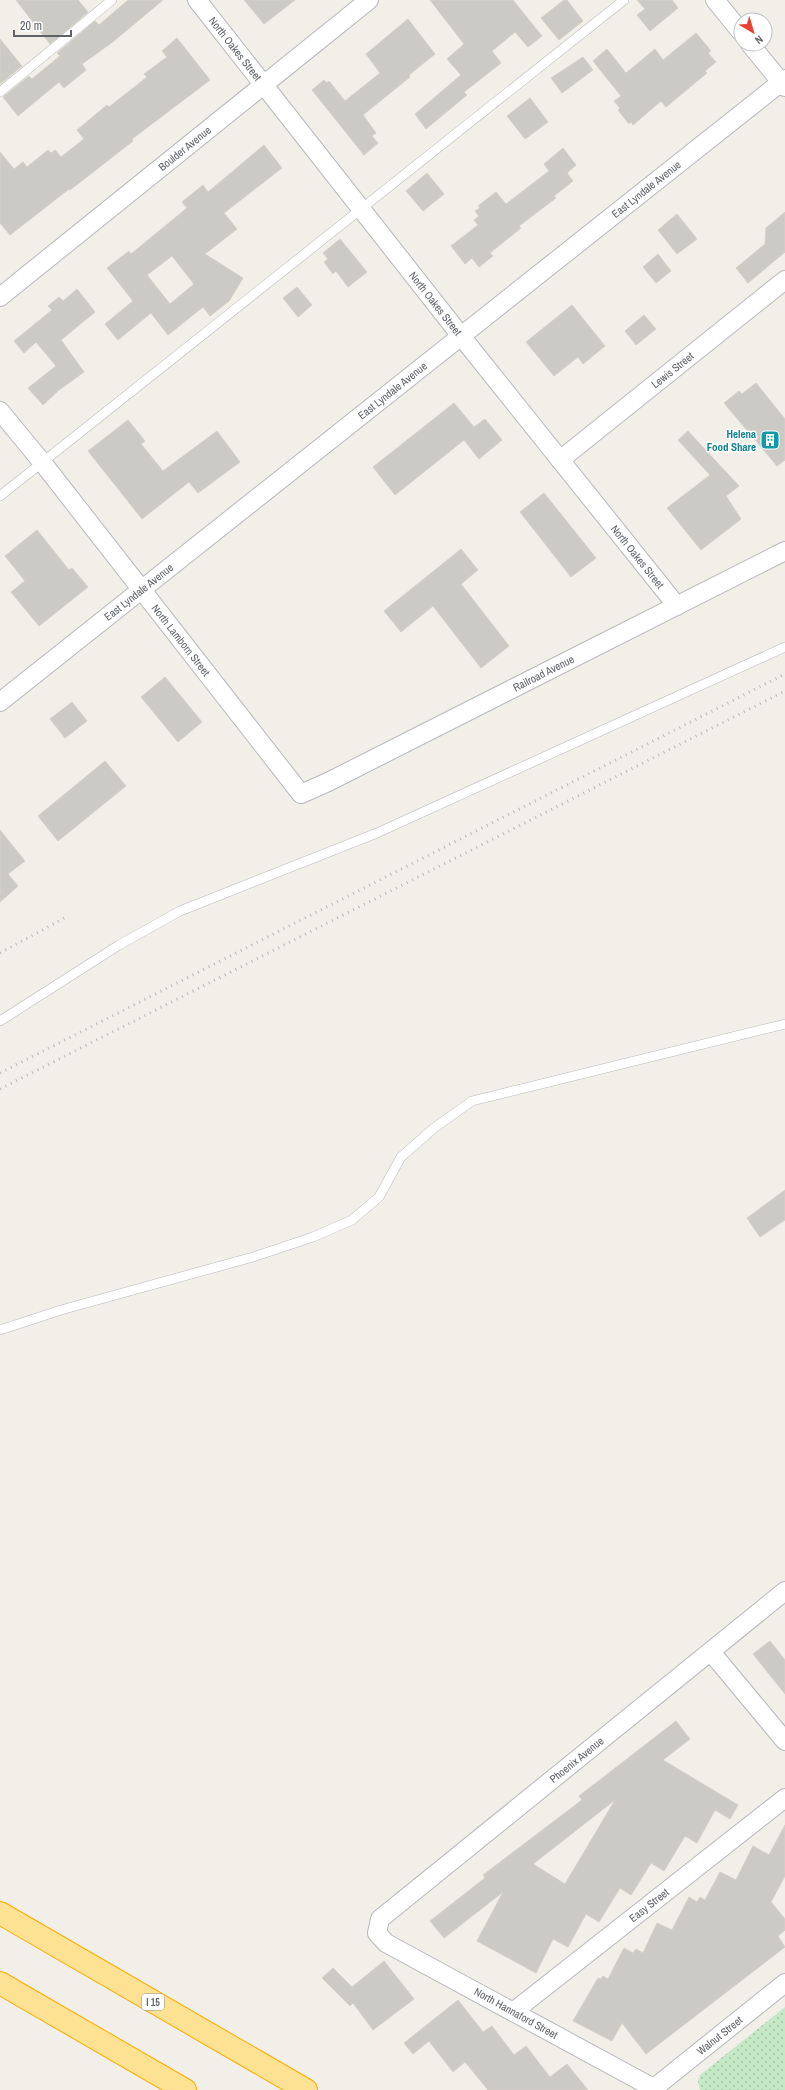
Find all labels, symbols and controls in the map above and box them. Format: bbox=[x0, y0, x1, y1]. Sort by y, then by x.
scale bar bbox=[14, 12, 71, 38]
north arrow bbox=[733, 12, 773, 52]
street label: North Oakes Street bbox=[206, 14, 265, 84]
text: 20 m bbox=[20, 18, 42, 34]
text: N bbox=[752, 32, 766, 47]
street label: Boulder Avenue bbox=[155, 123, 214, 174]
street label: East Lyndale Avenue bbox=[609, 157, 684, 221]
street label: North Oakes Street bbox=[406, 269, 465, 339]
street label: Lewis Street bbox=[648, 349, 697, 391]
street label: East Lyndale Avenue bbox=[355, 359, 430, 422]
place label: Helena Food Share bbox=[707, 427, 756, 454]
building icon: Helena Food Share bbox=[759, 429, 781, 451]
street label: North Oakes Street bbox=[608, 522, 668, 592]
street label: East Lyndale Avenue bbox=[101, 560, 176, 624]
street label: North Lamborn Street bbox=[149, 602, 214, 679]
street label: Railroad Avenue bbox=[510, 652, 576, 694]
street label: Phoenix Avenue bbox=[547, 1734, 606, 1786]
street label: Easy Street bbox=[626, 1885, 672, 1925]
street label: North Hannaford Street bbox=[472, 1984, 561, 2042]
road number: I 15 bbox=[142, 1994, 164, 2010]
street label: Walnut Street bbox=[694, 2013, 746, 2058]

